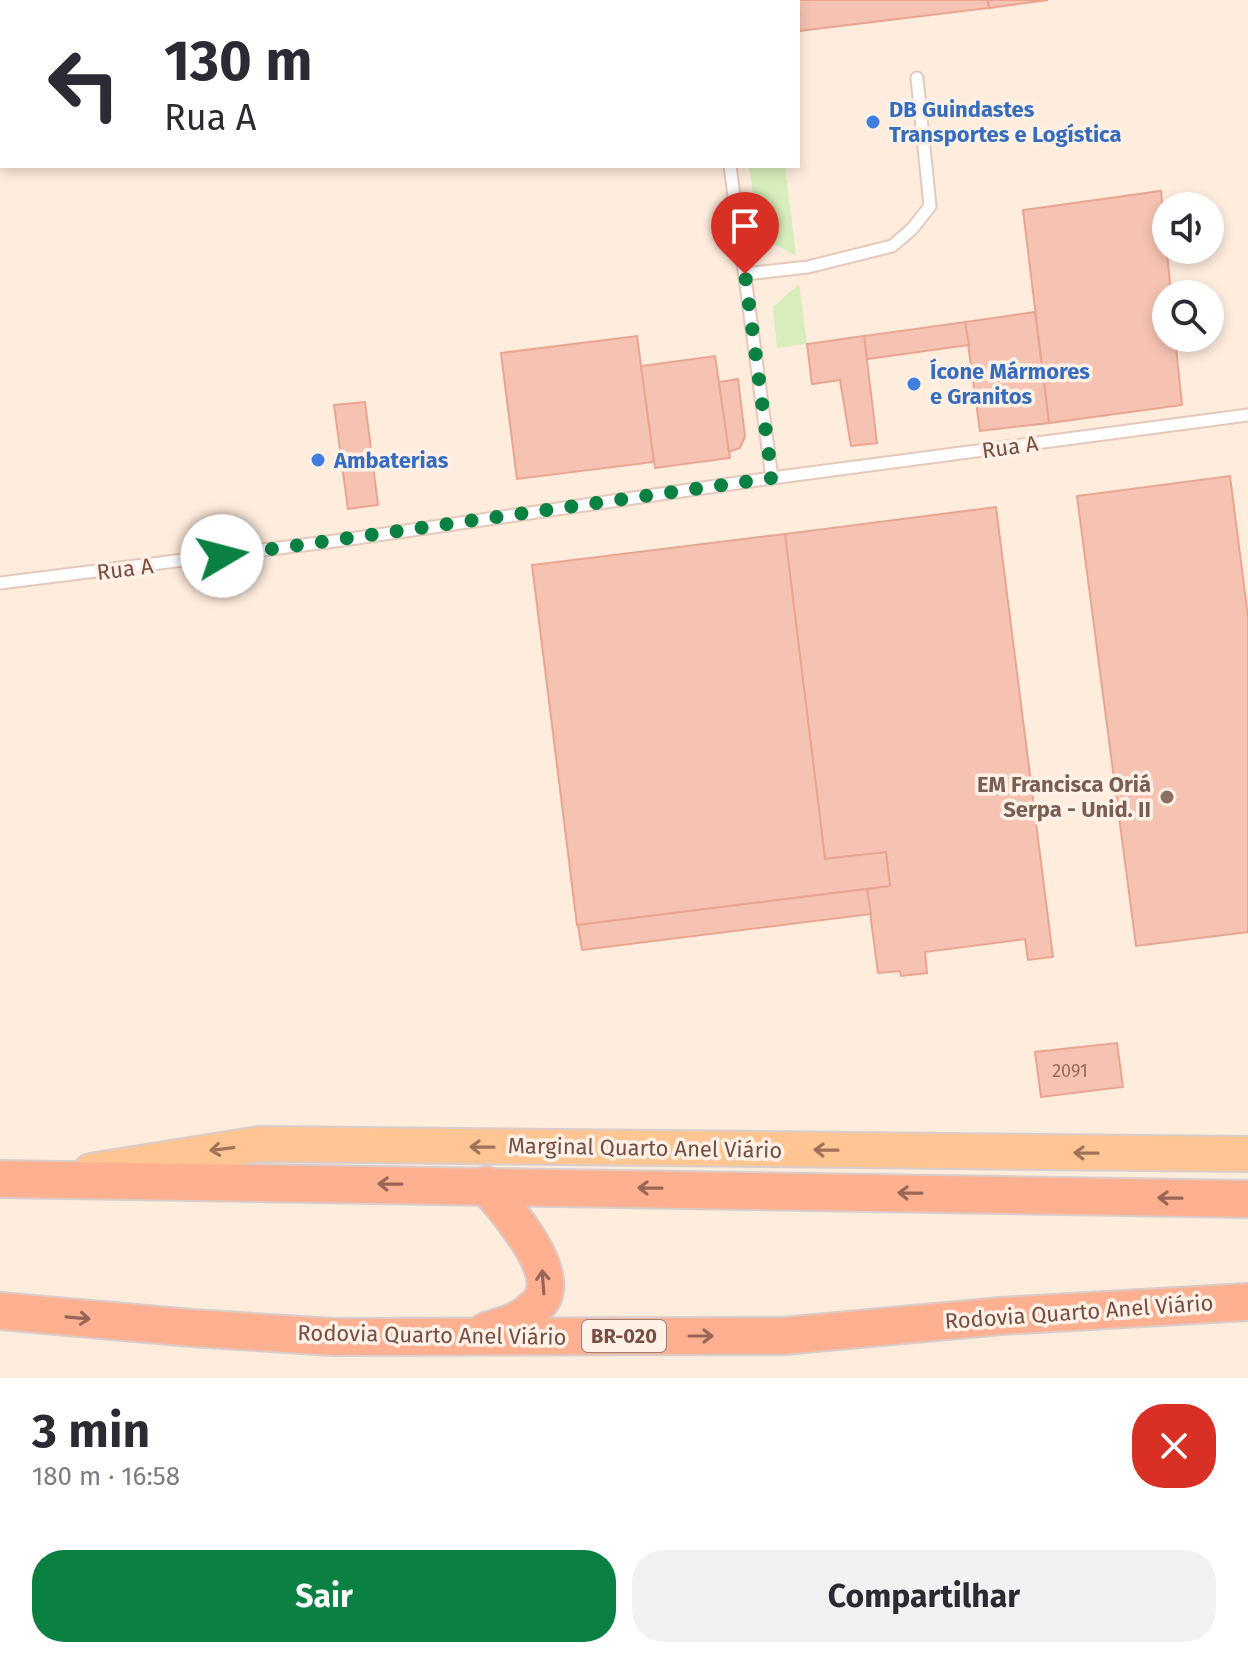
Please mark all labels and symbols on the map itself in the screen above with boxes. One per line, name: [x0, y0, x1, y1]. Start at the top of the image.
place label: DB Guindastes Transportes e Logística: [889, 96, 1122, 148]
marker: DB Guindastes Transportes e Logística: [864, 113, 882, 131]
pin: [711, 192, 779, 274]
place label: Ícone Mármores e Granitos: [930, 358, 1090, 410]
marker: Ícone Mármores e Granitos: [905, 375, 923, 393]
street label: Rua A: [980, 430, 1040, 464]
place label: Ambaterias: [333, 447, 449, 474]
marker: Ambaterias: [309, 451, 327, 469]
position arrow: [180, 514, 264, 598]
street label: Rua A: [95, 552, 155, 586]
place label: EM Francisca Oriá Serpa - Unid. II: [977, 771, 1151, 823]
marker: EM Francisca Oriá Serpa - Unid. II: [1158, 788, 1176, 806]
house number: 2091: [1052, 1060, 1088, 1082]
street label: Marginal Quarto Anel Viário: [508, 1132, 782, 1164]
one-way arrow: [469, 1139, 496, 1154]
one-way arrow: [210, 1142, 235, 1157]
one-way arrow: [813, 1142, 840, 1158]
one-way arrow: [1073, 1145, 1100, 1161]
one-way arrow: [377, 1176, 404, 1191]
one-way arrow: [637, 1180, 664, 1196]
one-way arrow: [897, 1185, 924, 1201]
one-way arrow: [1157, 1190, 1184, 1205]
one-way arrow: [535, 1269, 550, 1295]
street label: Rodovia Quarto Anel Viário: [944, 1289, 1214, 1335]
one-way arrow: [64, 1310, 91, 1325]
street label: Rodovia Quarto Anel Viário: [297, 1319, 567, 1351]
road number: BR-020: [582, 1320, 666, 1352]
one-way arrow: [687, 1328, 714, 1344]

